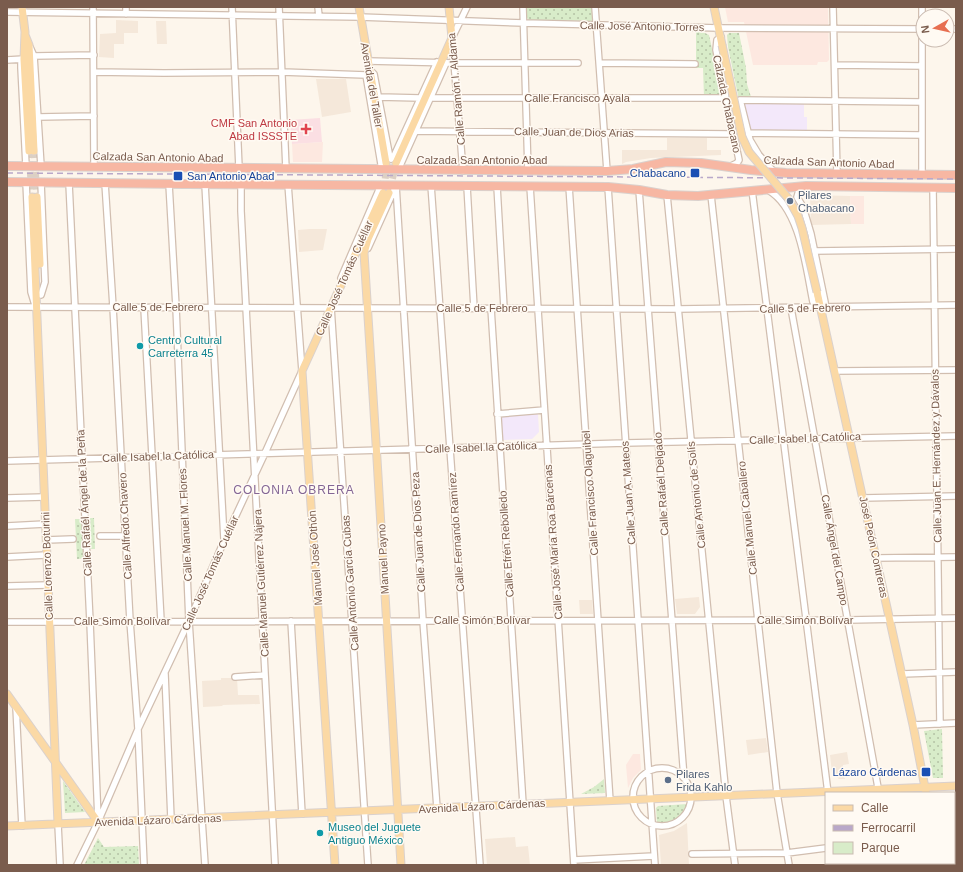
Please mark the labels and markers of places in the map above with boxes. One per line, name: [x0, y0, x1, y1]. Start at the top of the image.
place label: CMF San Antonio Abad ISSSTE: [211, 117, 297, 142]
marker: CMF San Antonio Abad ISSSTE: [300, 123, 312, 135]
place label: Chabacano: [630, 167, 686, 179]
marker: Chabacano: [689, 167, 701, 179]
marker: San Antonio Abad: [172, 170, 184, 182]
place label: San Antonio Abad: [187, 170, 274, 182]
place label: Pilares Chabacano: [798, 189, 854, 214]
marker: Pilares Chabacano: [785, 196, 795, 206]
place label: Centro Cultural Carreterra 45: [148, 334, 222, 359]
marker: Centro Cultural Carreterra 45: [135, 341, 145, 351]
place label: Lázaro Cárdenas: [833, 766, 917, 778]
marker: Lázaro Cárdenas: [920, 766, 932, 778]
place label: Pilares Frida Kahlo: [676, 768, 732, 793]
marker: Pilares Frida Kahlo: [663, 775, 673, 785]
place label: Museo del Juguete Antiguo México: [328, 821, 421, 846]
marker: Museo del Juguete Antiguo México: [315, 828, 325, 838]

